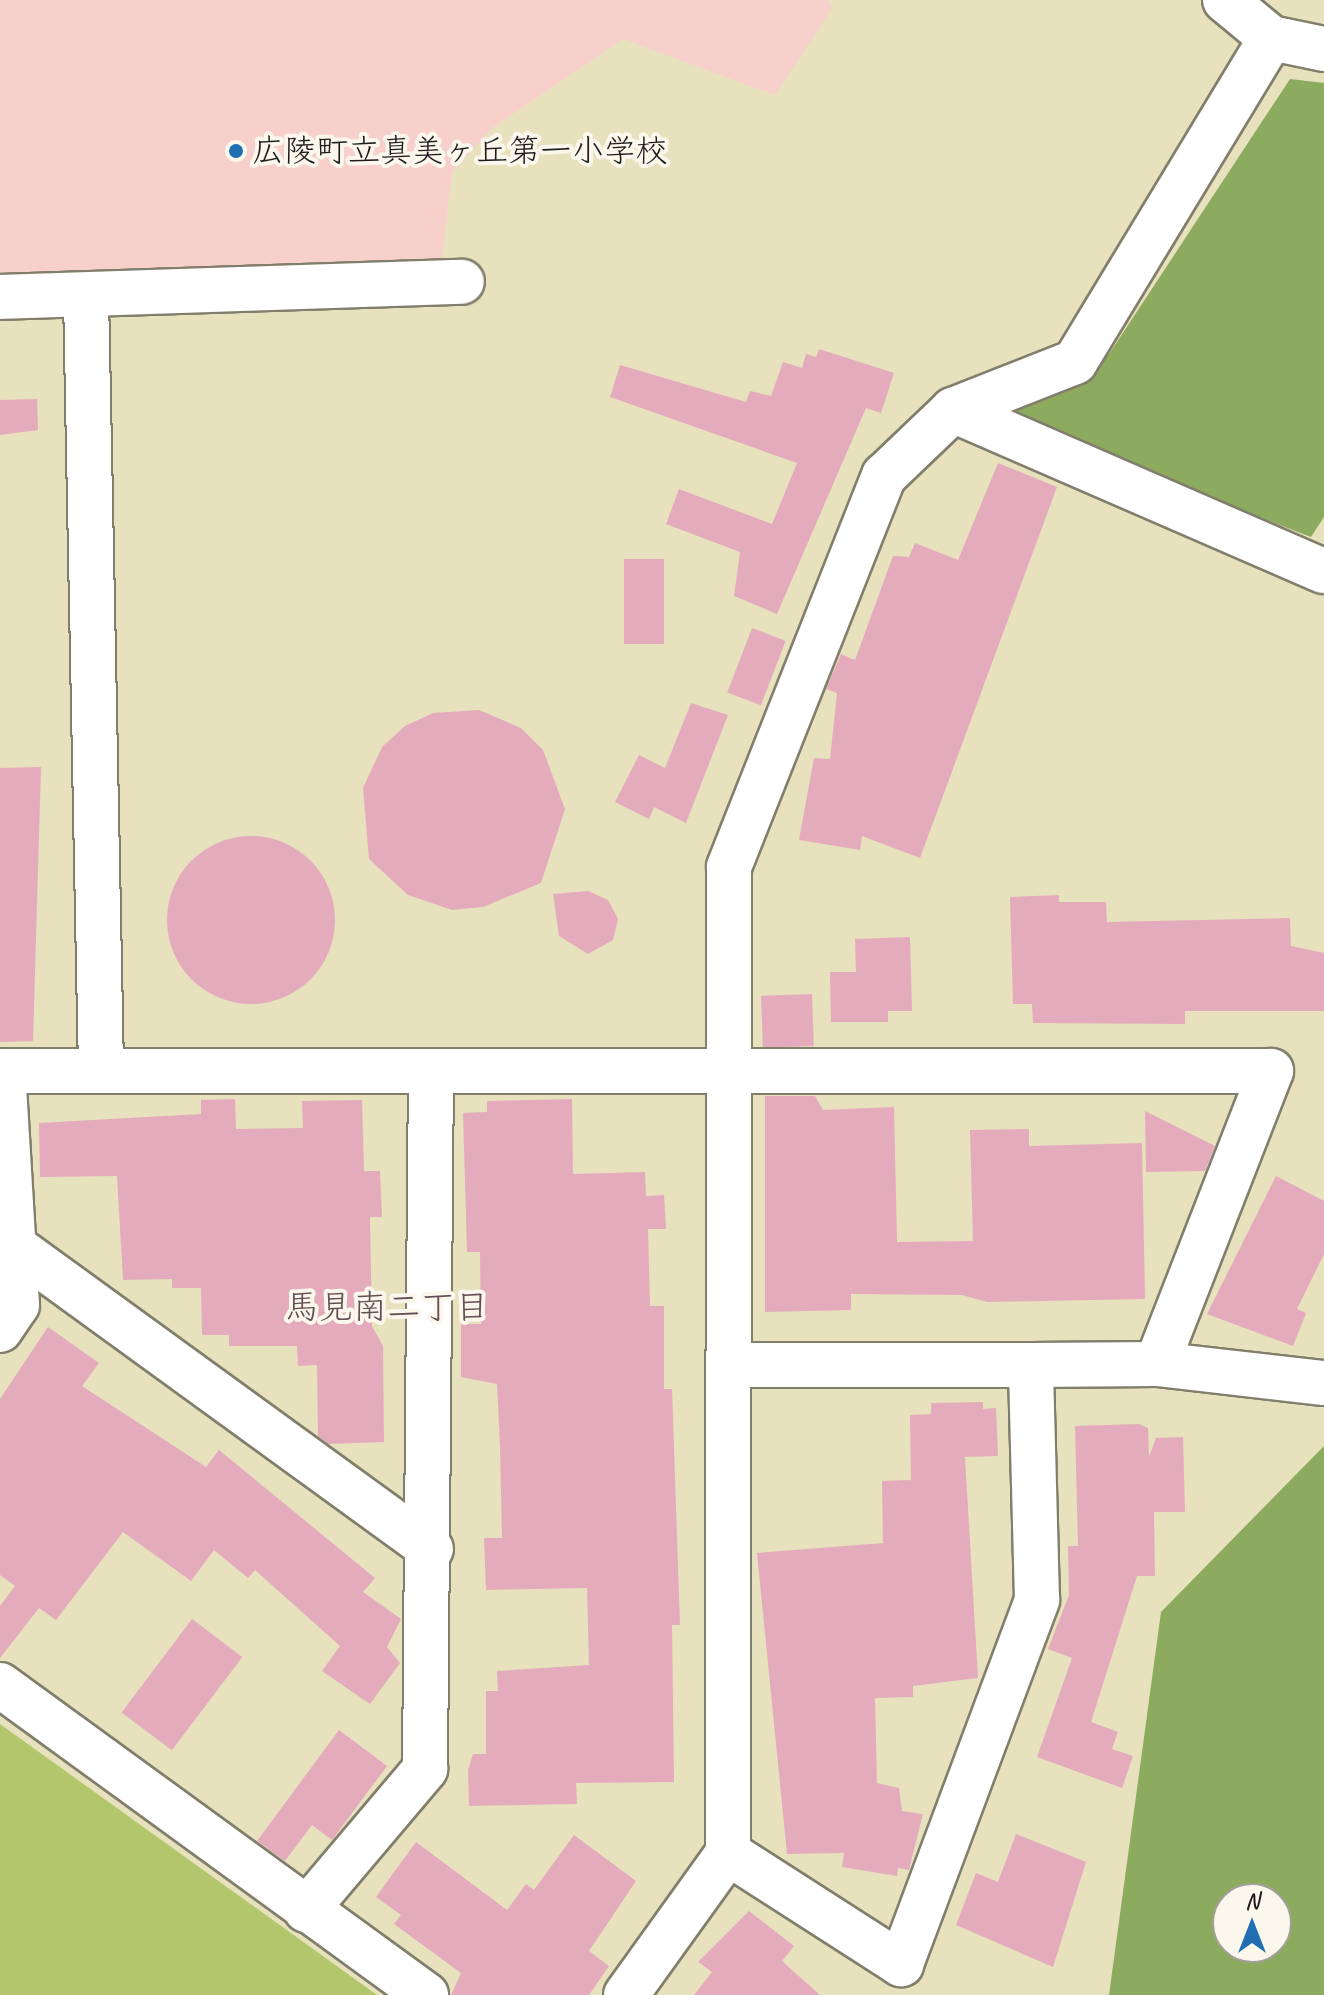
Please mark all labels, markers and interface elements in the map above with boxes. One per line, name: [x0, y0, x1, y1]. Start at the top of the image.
place label: 広陵町立真美ヶ丘第一小学校: [252, 132, 668, 170]
marker: 広陵町立真美ヶ丘第一小学校: [227, 142, 245, 160]
district label: 馬見南二丁目: [285, 1287, 489, 1327]
north arrow: [1212, 1883, 1292, 1963]
text: N: [1245, 1887, 1259, 1915]

